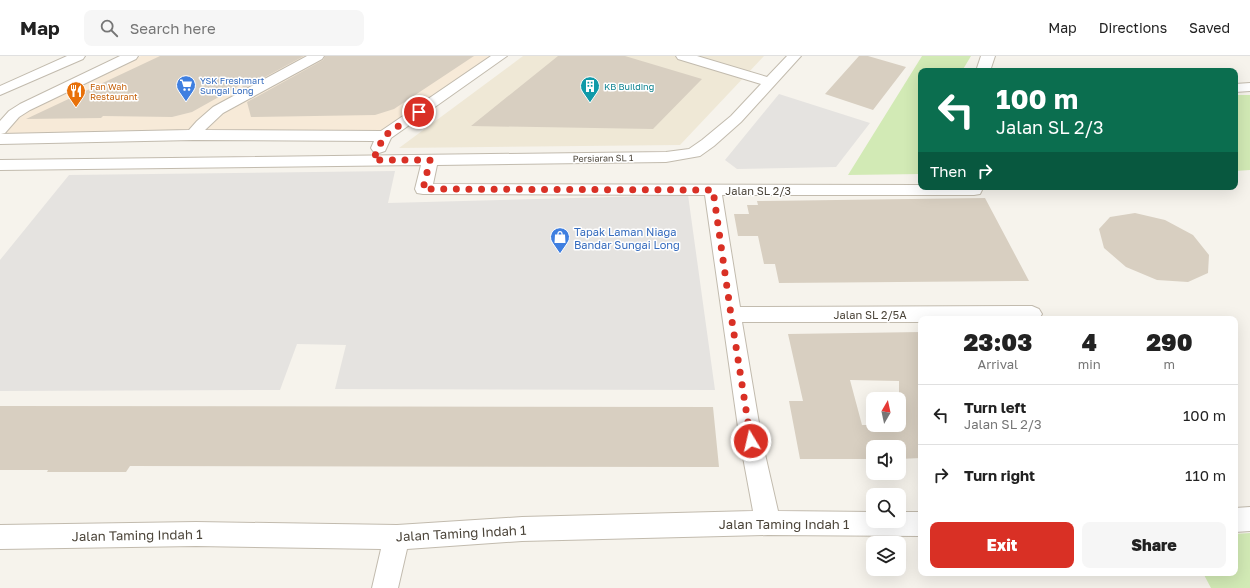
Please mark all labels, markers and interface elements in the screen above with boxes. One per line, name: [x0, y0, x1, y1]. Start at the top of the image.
search box: [84, 10, 364, 46]
text: Map: [20, 16, 60, 39]
icon: search: [98, 17, 120, 39]
text: Search here: [130, 19, 216, 37]
text: Map: [1048, 19, 1077, 36]
text: Directions: [1099, 19, 1167, 36]
text: Saved: [1189, 19, 1230, 36]
supermarket icon: YSK Freshmart Sungai Long: [175, 74, 197, 102]
place label: YSK Freshmart Sungai Long: [200, 75, 265, 96]
building icon: KB Building: [579, 75, 601, 103]
restaurant icon: Fan Wah Restaurant: [65, 80, 87, 108]
place label: Fan Wah Restaurant: [90, 81, 138, 102]
place label: KB Building: [604, 81, 654, 92]
text: 100 m: [996, 82, 1078, 115]
icon: left: [930, 84, 982, 136]
pin: [402, 95, 436, 129]
icon: arrive: [408, 101, 430, 123]
text: Jalan SL 2/3: [996, 116, 1104, 138]
street label: Persiaran SL 1: [573, 152, 634, 164]
icon: right: [974, 160, 996, 182]
text: Then: [930, 162, 966, 180]
street label: Jalan SL 2/3: [725, 184, 791, 197]
place label: Tapak Laman Niaga Bandar Sungai Long: [574, 225, 680, 251]
shop icon: Tapak Laman Niaga Bandar Sungai Long: [549, 226, 571, 254]
street label: Jalan SL 2/5A: [833, 308, 907, 321]
text: 23:03: [963, 327, 1032, 356]
text: 4: [1082, 327, 1097, 356]
text: 290: [1146, 327, 1193, 356]
text: Arrival: [978, 356, 1018, 372]
text: min: [1078, 356, 1101, 372]
text: m: [1164, 356, 1175, 372]
north arrow: [866, 392, 906, 432]
map controls: [866, 392, 906, 576]
text: Turn left: [964, 398, 1026, 416]
icon: left: [930, 404, 952, 426]
text: 100 m: [1183, 406, 1226, 424]
text: Jalan SL 2/3: [964, 416, 1042, 432]
position arrow: [730, 420, 772, 462]
button: sound: [866, 440, 906, 480]
icon: right: [930, 464, 952, 486]
text: Turn right: [964, 466, 1035, 484]
text: 110 m: [1185, 466, 1226, 484]
button: search: [866, 488, 906, 528]
street label: Jalan Taming Indah 1: [719, 516, 849, 532]
street label: Jalan Taming Indah 1: [395, 522, 527, 544]
button: Exit: [930, 522, 1074, 568]
button: Share: [1082, 522, 1226, 568]
street label: Jalan Taming Indah 1: [71, 526, 203, 544]
button: layers: [866, 536, 906, 576]

